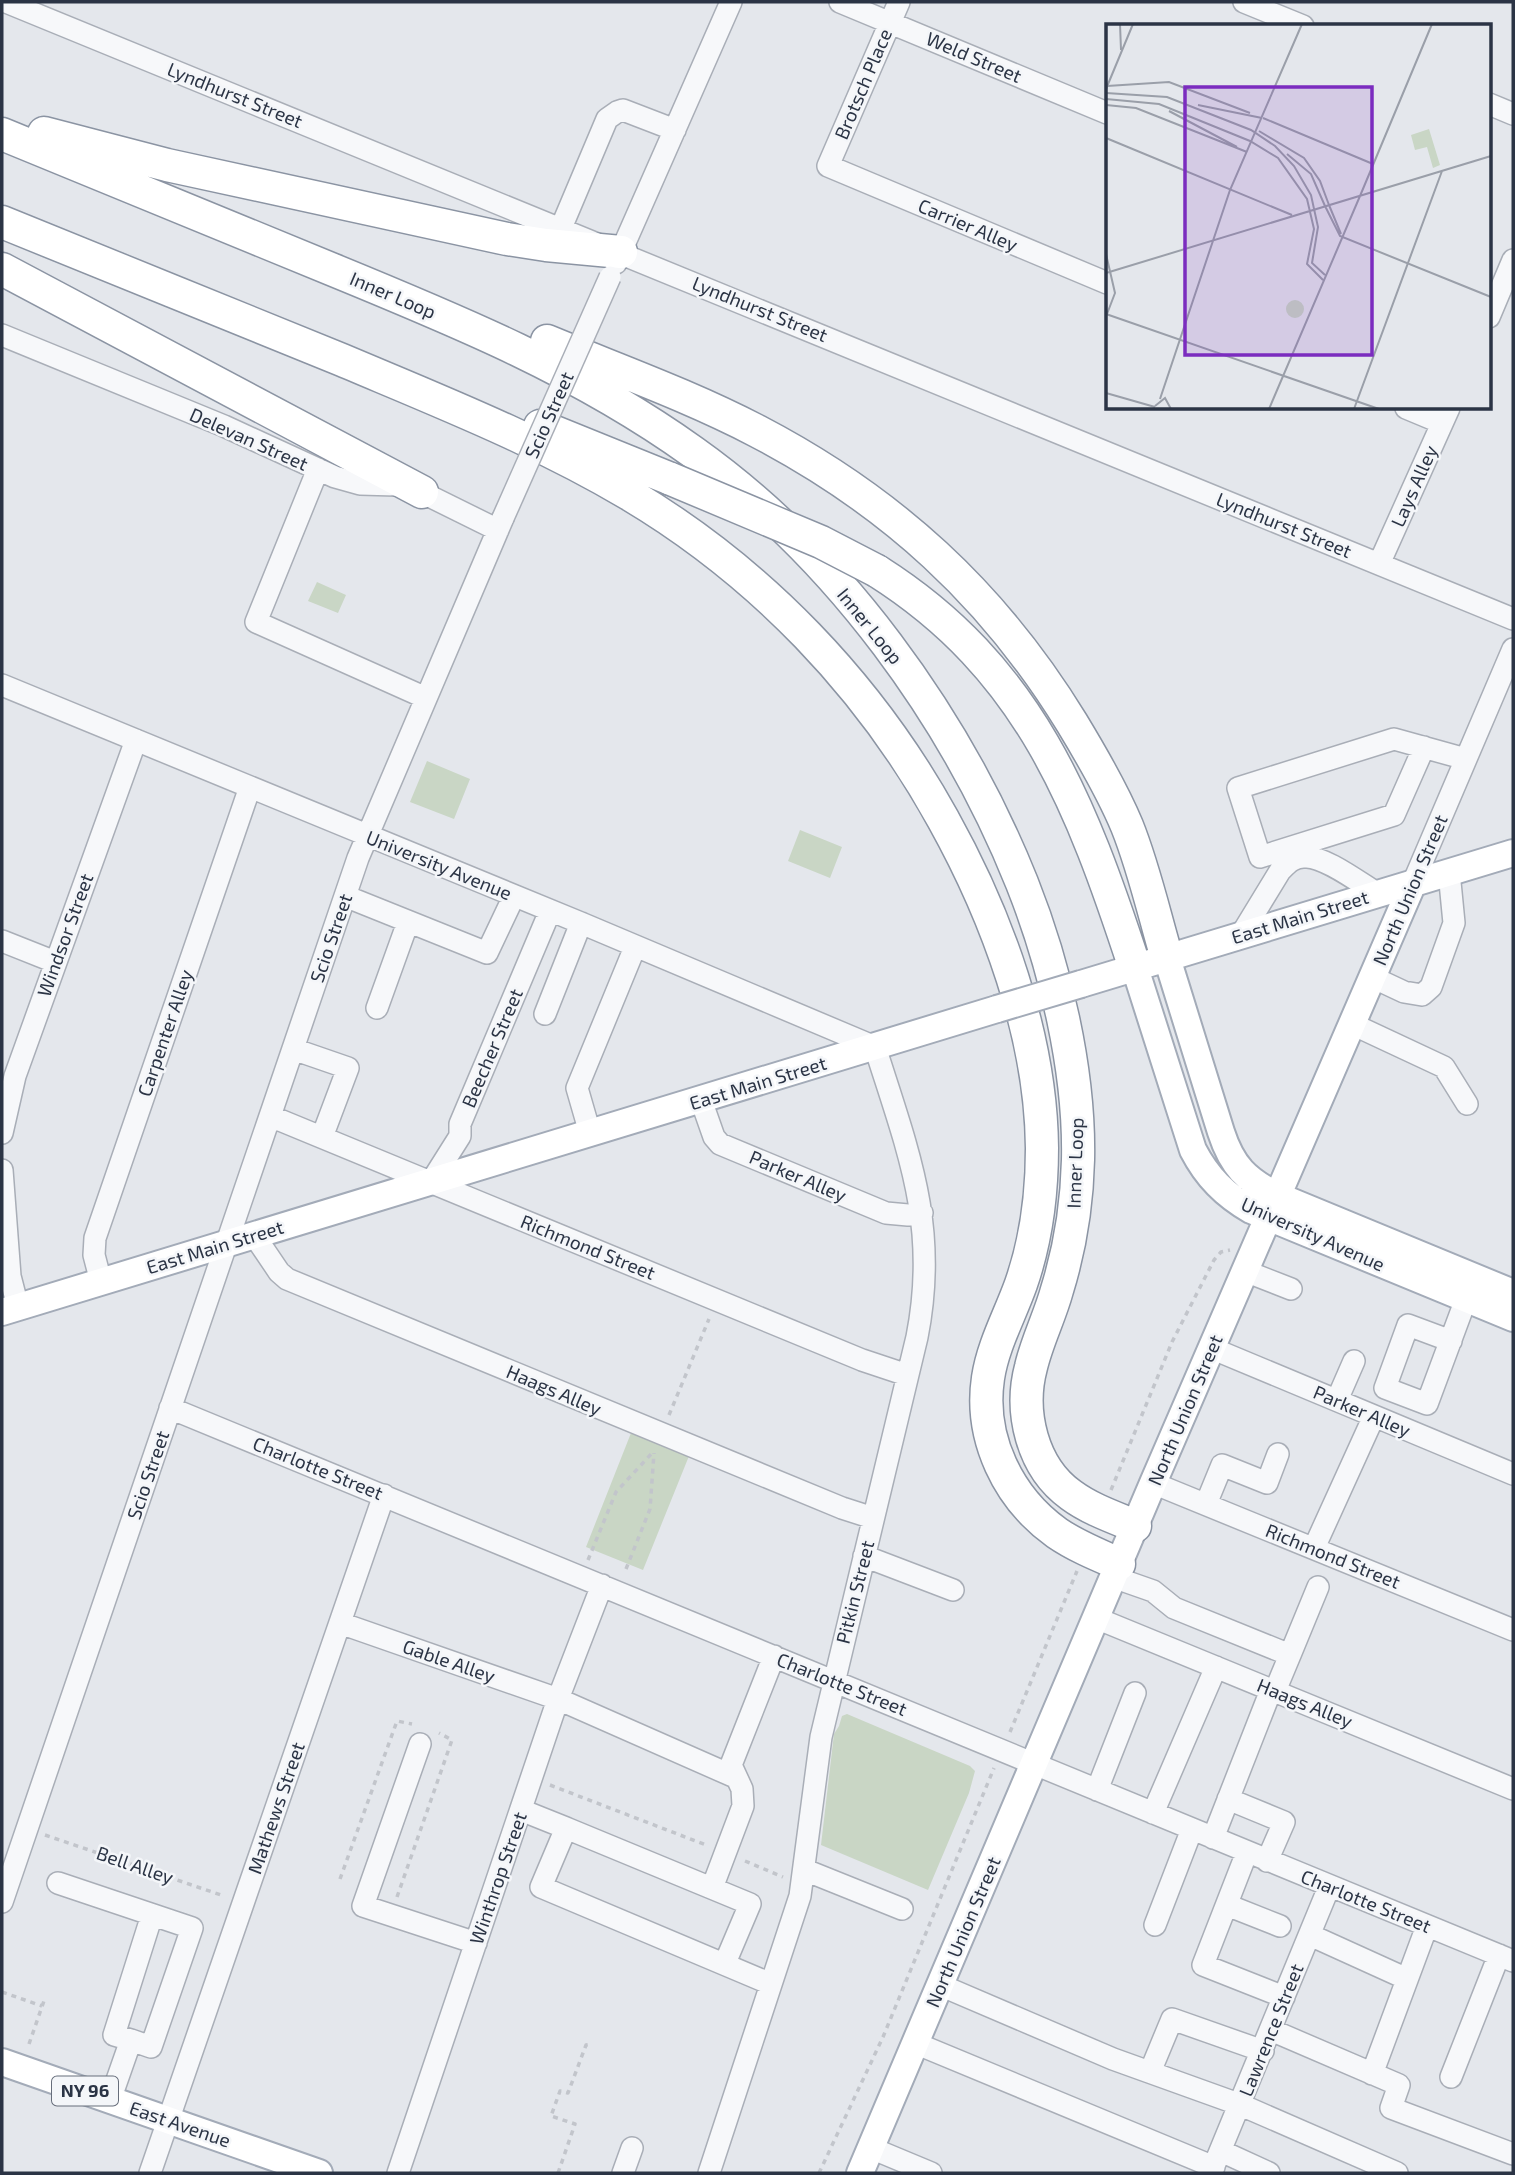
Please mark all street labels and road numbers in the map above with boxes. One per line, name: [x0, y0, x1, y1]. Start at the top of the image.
street label: Brotsch Place: [829, 25, 896, 143]
street label: Weld Street: [923, 26, 1025, 87]
street label: Lyndhurst Street: [164, 57, 306, 132]
street label: Carrier Alley: [915, 193, 1021, 256]
street label: Inner Loop: [347, 266, 440, 323]
street label: Lyndhurst Street: [689, 271, 831, 346]
street label: Scio Street: [519, 368, 578, 462]
street label: Delevan Street: [186, 402, 312, 475]
street label: Lays Alley: [1385, 441, 1442, 530]
street label: Lyndhurst Street: [1213, 487, 1355, 562]
street label: Inner Loop: [833, 583, 908, 668]
street label: North Union Street: [1367, 811, 1452, 969]
street label: University Avenue: [363, 825, 515, 904]
street label: Windsor Street: [32, 870, 97, 1000]
street label: East Main Street: [1229, 885, 1371, 948]
street label: Scio Street: [305, 890, 356, 985]
street label: Carpenter Alley: [132, 966, 197, 1099]
street label: Beecher Street: [456, 985, 527, 1111]
street label: East Main Street: [687, 1051, 829, 1114]
street label: Inner Loop: [1061, 1117, 1088, 1209]
street label: Parker Alley: [746, 1145, 850, 1206]
street label: University Avenue: [1238, 1192, 1389, 1276]
street label: Richmond Street: [517, 1209, 659, 1284]
street label: East Main Street: [144, 1215, 286, 1278]
street label: North Union Street: [1142, 1331, 1227, 1489]
street label: Haags Alley: [503, 1359, 605, 1420]
street label: Parker Alley: [1310, 1380, 1414, 1441]
street label: Scio Street: [122, 1427, 173, 1522]
street label: Charlotte Street: [250, 1431, 386, 1504]
street label: Richmond Street: [1262, 1518, 1404, 1593]
street label: Pitkin Street: [831, 1538, 878, 1646]
street label: Gable Alley: [400, 1634, 498, 1687]
street label: Charlotte Street: [774, 1647, 910, 1720]
street label: Haags Alley: [1254, 1673, 1356, 1732]
street label: Mathews Street: [242, 1739, 309, 1877]
street label: Winthrop Street: [464, 1809, 531, 1947]
street label: Bell Alley: [94, 1841, 177, 1888]
street label: North Union Street: [920, 1853, 1005, 2011]
street label: Charlotte Street: [1298, 1864, 1434, 1937]
street label: Lawrence Street: [1233, 1960, 1308, 2099]
road number: NY 96: [52, 2076, 118, 2106]
street label: East Avenue: [127, 2095, 234, 2152]

